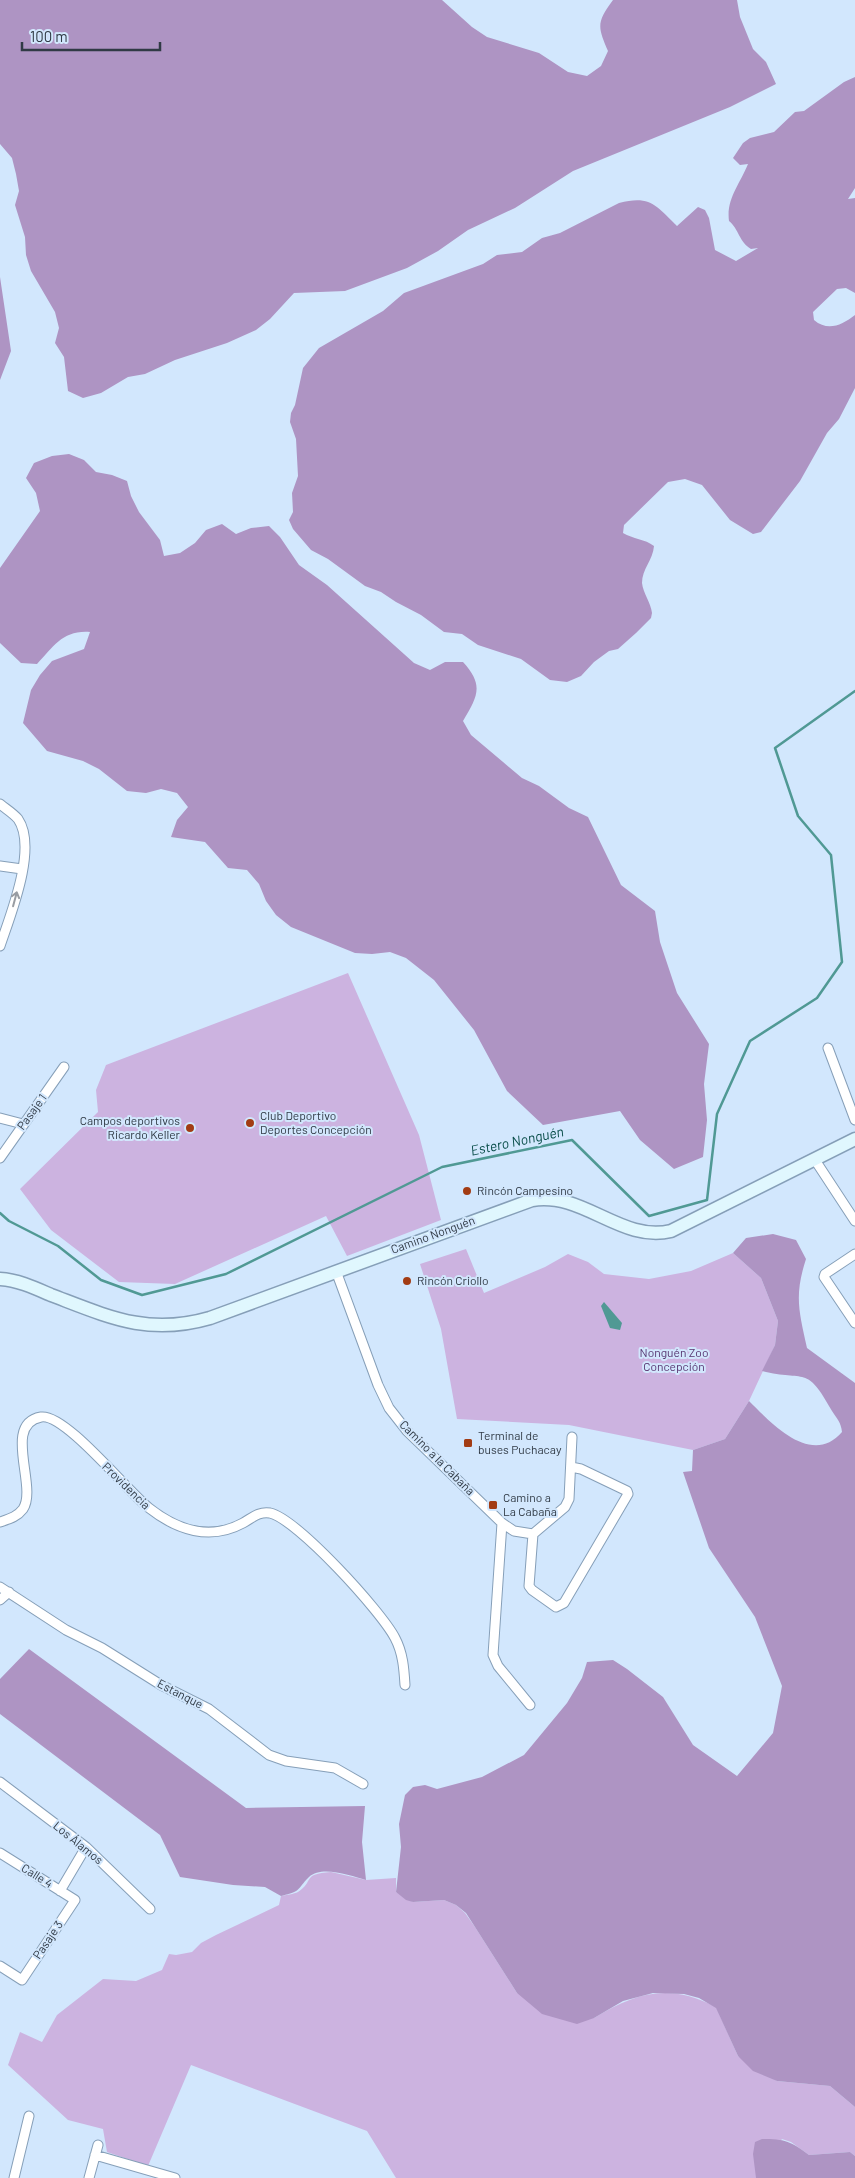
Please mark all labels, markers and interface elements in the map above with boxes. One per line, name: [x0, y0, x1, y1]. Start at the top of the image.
scale bar: [22, 20, 160, 52]
text: 100 m: [30, 27, 68, 45]
one-way arrow: [11, 892, 21, 908]
street label: Pasaje 1: [13, 1091, 49, 1132]
place label: Club Deportivo Deportes Concepción: [260, 1108, 372, 1136]
place label: Campos deportivos Ricardo Keller: [80, 1113, 181, 1141]
marker: Club Deportivo Deportes Concepción: [244, 1117, 256, 1129]
marker: Campos deportivos Ricardo Keller: [184, 1122, 196, 1134]
water label: Estero Nonguén: [469, 1122, 565, 1159]
place label: Rincón Campesino: [477, 1183, 573, 1197]
marker: Rincón Campesino: [461, 1185, 473, 1197]
street label: Camino Nonguén: [389, 1212, 477, 1256]
place label: Rincón Criollo: [417, 1273, 489, 1287]
marker: Rincón Criollo: [401, 1275, 413, 1287]
park label: Nonguén Zoo Concepción: [640, 1345, 708, 1373]
street label: Camino a la Cabaña: [397, 1417, 478, 1498]
place label: Terminal de buses Puchacay: [478, 1428, 562, 1456]
marker: Terminal de buses Puchacay: [462, 1437, 474, 1449]
street label: Providencia: [100, 1459, 154, 1512]
place label: Camino a La Cabaña: [503, 1490, 557, 1518]
marker: Camino a La Cabaña: [487, 1499, 499, 1511]
street label: Estanque: [155, 1676, 206, 1711]
street label: Los Álamos: [51, 1818, 106, 1867]
street label: Calle 4: [19, 1860, 56, 1890]
street label: Pasaje 3: [29, 1918, 65, 1961]

